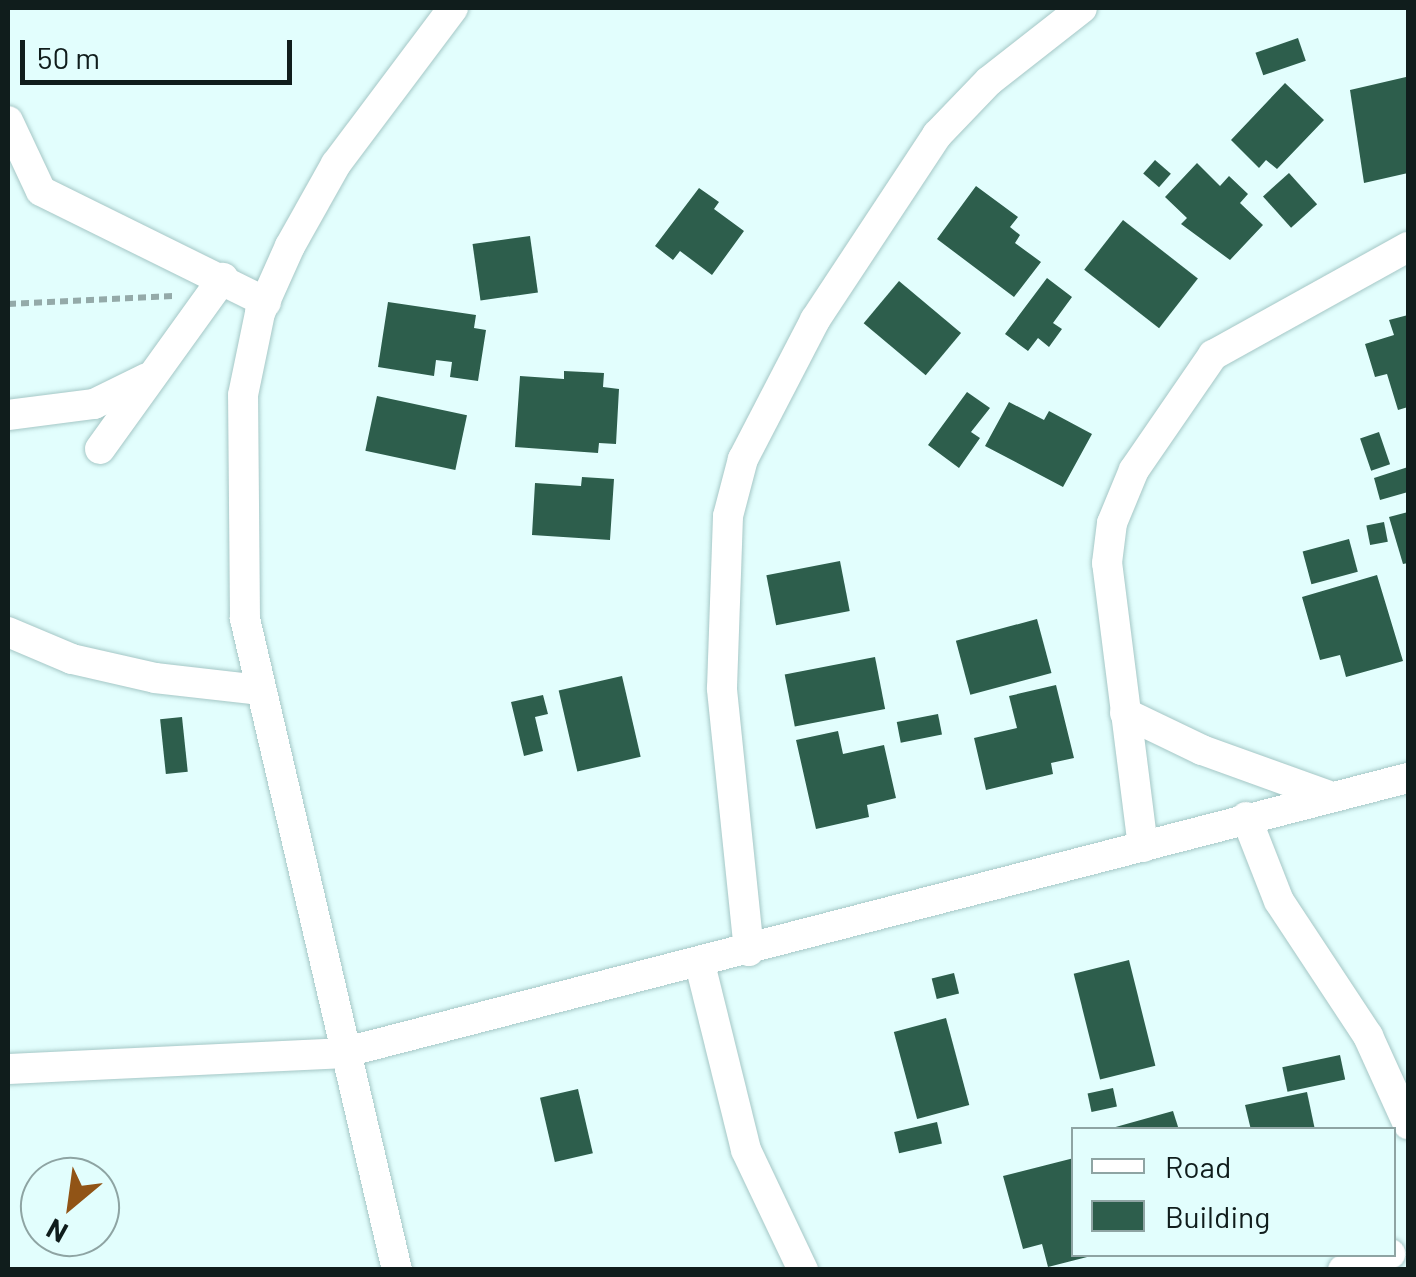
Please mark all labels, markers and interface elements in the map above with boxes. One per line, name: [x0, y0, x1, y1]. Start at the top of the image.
scale bar: [25, 20, 298, 82]
text: 50 m: [37, 39, 100, 75]
legend: [1071, 1127, 1396, 1257]
text: Road: [1165, 1148, 1231, 1184]
north arrow: [20, 1157, 120, 1257]
text: Building: [1165, 1198, 1270, 1234]
text: N: [40, 1212, 73, 1251]

